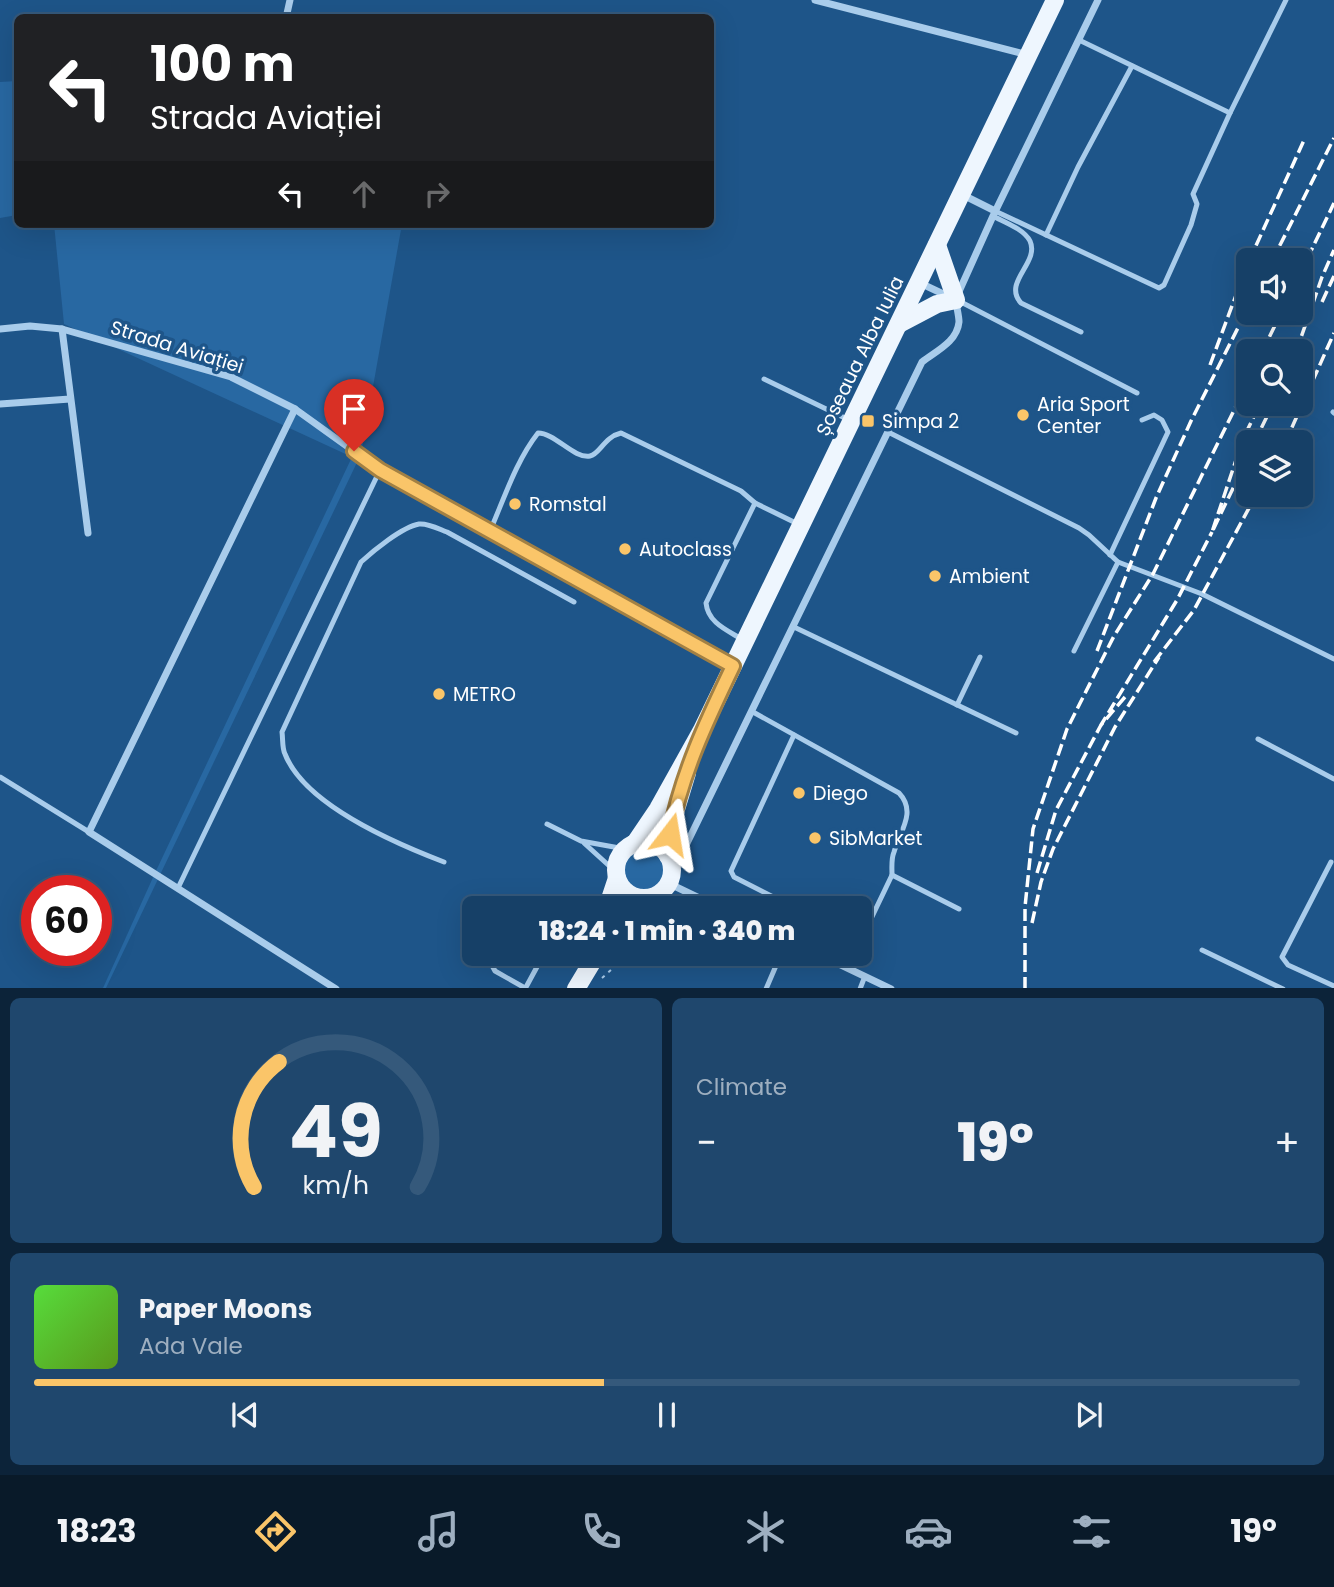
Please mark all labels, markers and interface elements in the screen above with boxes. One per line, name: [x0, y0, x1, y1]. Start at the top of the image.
text: 100 m: [150, 30, 295, 98]
icon: left: [35, 42, 126, 133]
text: Strada Aviației: [150, 95, 382, 140]
icon: left: [272, 175, 310, 213]
icon: ahead: [345, 175, 383, 213]
icon: right: [418, 175, 456, 213]
map controls: [1236, 248, 1313, 507]
button: sound: [1236, 248, 1313, 325]
street label: Șoseaua Alba Iulia: [809, 271, 911, 441]
street label: Strada Aviației: [107, 314, 247, 380]
button: search: [1236, 339, 1313, 416]
pin: [324, 379, 384, 451]
icon: arrive: [335, 390, 373, 428]
place label: Aria Sport Center: [1037, 391, 1130, 440]
marker: Aria Sport Center: [1015, 407, 1031, 423]
place label: Simpa 2: [882, 408, 959, 435]
marker: Simpa 2: [860, 413, 876, 429]
button: layers: [1236, 430, 1313, 507]
place label: Romstal: [529, 491, 607, 518]
marker: Romstal: [507, 496, 523, 512]
place label: Autoclass: [639, 536, 732, 563]
marker: Autoclass: [617, 541, 633, 557]
place label: Ambient: [949, 563, 1030, 590]
marker: Ambient: [927, 568, 943, 584]
place label: METRO: [453, 681, 516, 708]
marker: METRO: [431, 686, 447, 702]
place label: Diego: [813, 780, 868, 807]
marker: Diego: [791, 785, 807, 801]
position arrow: [633, 797, 707, 871]
place label: SibMarket: [829, 825, 923, 852]
marker: SibMarket: [807, 830, 823, 846]
speed limit sign: 60: [21, 875, 112, 966]
text: 18:24 · 1 min · 340 m: [539, 913, 795, 949]
text: Climate: [696, 1071, 787, 1103]
text: 49: [289, 1081, 383, 1182]
text: 19°: [957, 1106, 1034, 1179]
text: −: [696, 1116, 717, 1169]
text: +: [1274, 1116, 1300, 1169]
text: km/h: [303, 1167, 369, 1202]
text: Paper Moons: [139, 1291, 312, 1327]
text: Ada Vale: [139, 1330, 243, 1362]
icon: previous: [226, 1396, 264, 1434]
icon: pause: [648, 1396, 686, 1434]
icon: next: [1070, 1396, 1108, 1434]
icon: directions: [251, 1507, 300, 1556]
icon: music: [414, 1507, 463, 1556]
icon: phone: [577, 1507, 626, 1556]
icon: climate: [741, 1507, 790, 1556]
icon: car: [904, 1507, 953, 1556]
icon: filters: [1067, 1507, 1116, 1556]
text: 18:23: [57, 1508, 137, 1553]
text: 19°: [1230, 1508, 1277, 1553]

